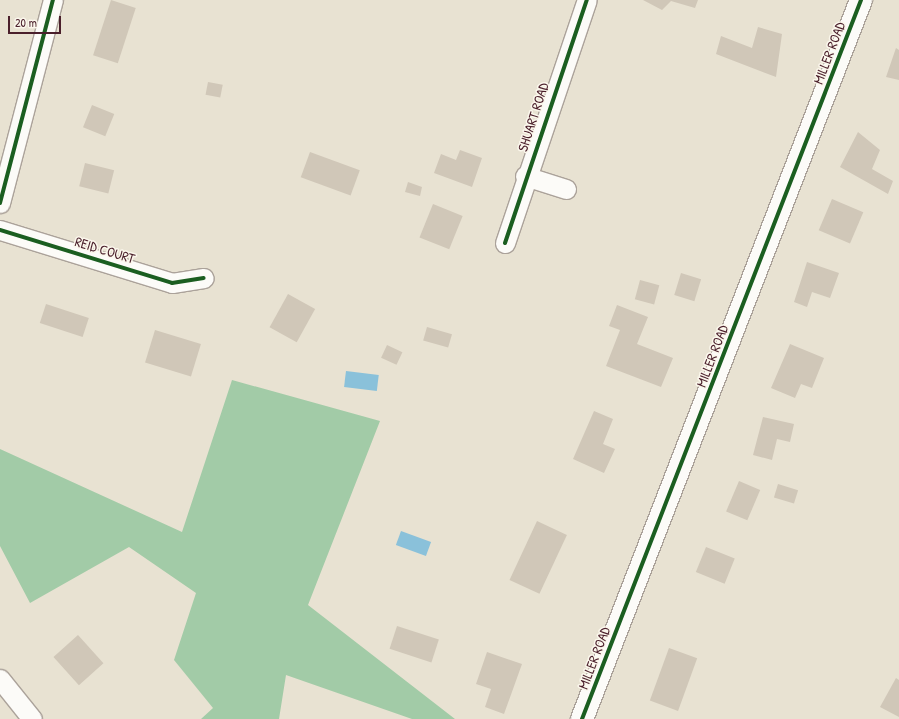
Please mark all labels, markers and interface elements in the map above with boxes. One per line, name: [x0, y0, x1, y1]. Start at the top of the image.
scale bar: [10, 8, 63, 34]
text: 20 m: [15, 14, 37, 31]
street label: MILLER ROAD: [809, 19, 849, 87]
street label: SHUART ROAD: [514, 81, 552, 153]
street label: REID COURT: [73, 233, 137, 267]
street label: MILLER ROAD: [692, 322, 732, 390]
street label: MILLER ROAD: [574, 624, 614, 692]

